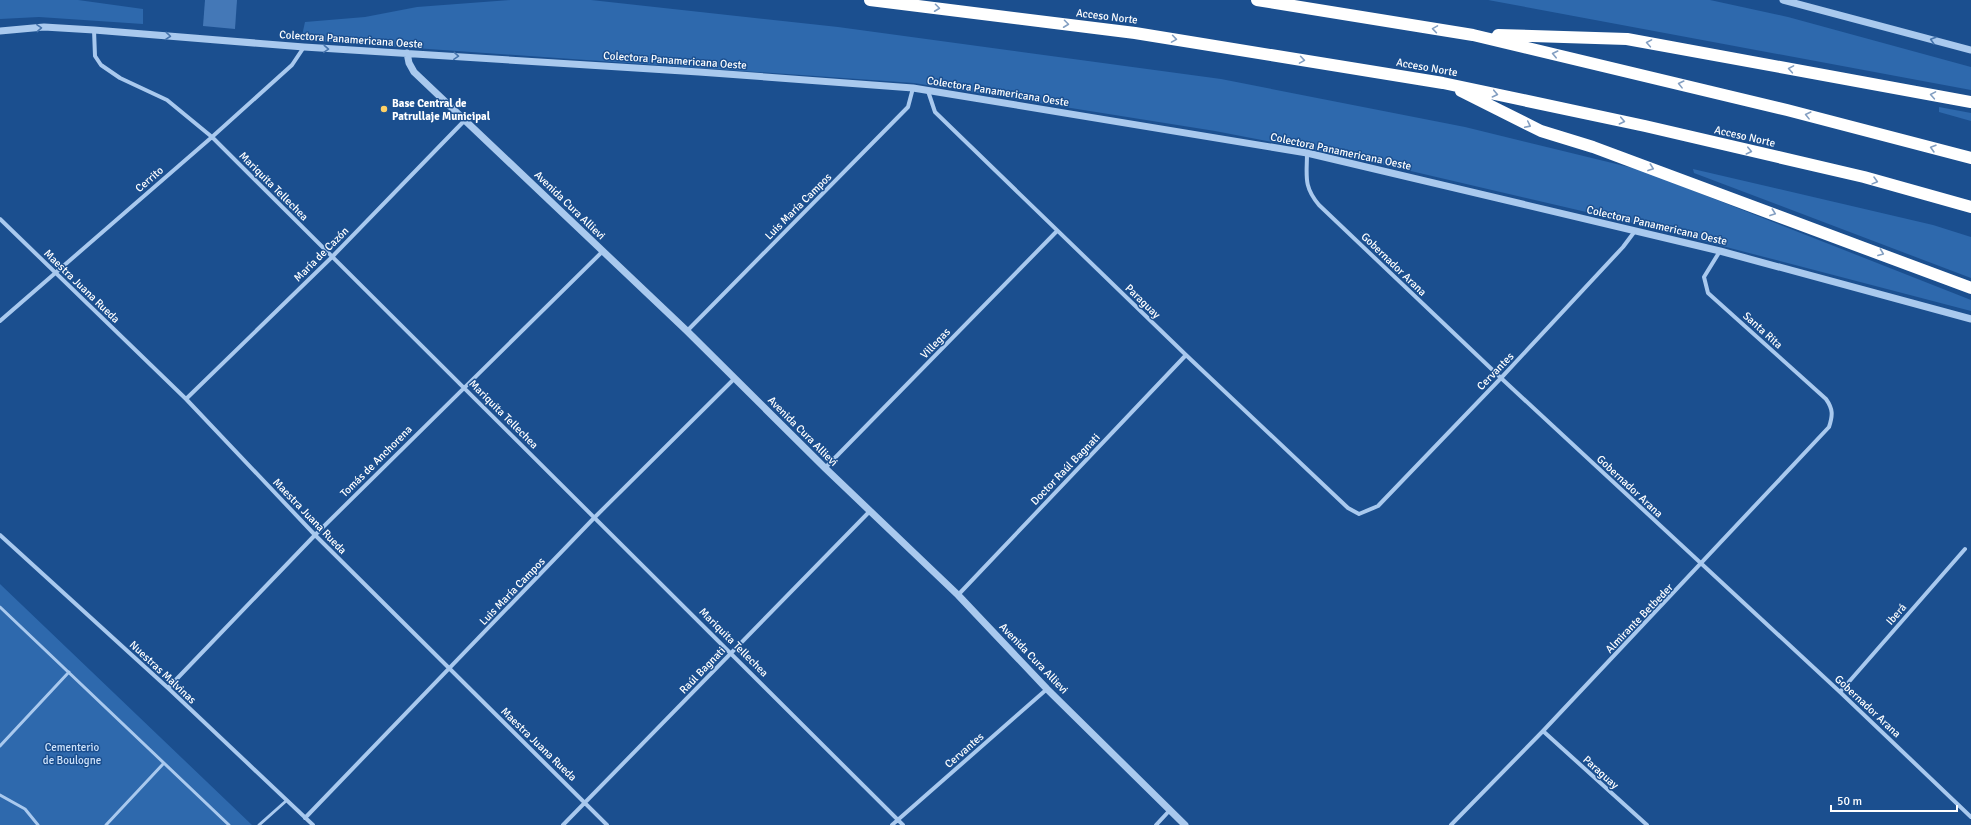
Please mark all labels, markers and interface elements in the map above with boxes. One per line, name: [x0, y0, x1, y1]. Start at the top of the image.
one-way arrow: [934, 3, 940, 12]
street label: Acceso Norte: [1075, 6, 1139, 27]
one-way arrow: [1063, 19, 1069, 28]
one-way arrow: [36, 23, 42, 32]
one-way arrow: [1432, 25, 1438, 33]
street label: Colectora Panamericana Oeste: [279, 28, 423, 51]
one-way arrow: [165, 31, 172, 40]
one-way arrow: [1171, 34, 1177, 43]
one-way arrow: [1930, 36, 1937, 45]
one-way arrow: [1646, 39, 1652, 48]
one-way arrow: [323, 44, 329, 53]
street label: Colectora Panamericana Oeste: [603, 49, 747, 72]
one-way arrow: [1552, 50, 1559, 59]
one-way arrow: [453, 52, 459, 61]
one-way arrow: [1299, 55, 1305, 64]
street label: Acceso Norte: [1395, 56, 1459, 79]
one-way arrow: [1788, 65, 1794, 73]
street label: Colectora Panamericana Oeste: [926, 74, 1070, 109]
one-way arrow: [1678, 80, 1685, 89]
one-way arrow: [1492, 89, 1498, 97]
one-way arrow: [1930, 91, 1936, 99]
place label: Base Central de Patrullaje Municipal: [392, 97, 491, 123]
marker: Base Central de Patrullaje Municipal: [379, 104, 389, 114]
one-way arrow: [1804, 111, 1811, 120]
one-way arrow: [1619, 117, 1625, 125]
one-way arrow: [1524, 120, 1532, 128]
street label: Acceso Norte: [1713, 123, 1777, 150]
street label: Colectora Panamericana Oeste: [1269, 130, 1413, 173]
one-way arrow: [1930, 144, 1937, 153]
one-way arrow: [1746, 146, 1752, 154]
street label: Mariquita Tellechea: [236, 149, 311, 224]
one-way arrow: [1647, 163, 1654, 171]
street label: Cerrito: [133, 164, 166, 195]
street label: Avenida Cura Allievi: [532, 168, 608, 242]
street label: Luis María Campos: [762, 170, 834, 242]
one-way arrow: [1872, 176, 1879, 185]
street label: Colectora Panamericana Oeste: [1585, 203, 1728, 248]
one-way arrow: [1769, 208, 1776, 216]
street label: María de Cazón: [291, 224, 351, 284]
street label: Gobernador Arana: [1358, 230, 1429, 299]
street label: Maestra Juana Rueda: [41, 247, 123, 326]
one-way arrow: [1878, 249, 1885, 257]
street label: Paraguay: [1122, 282, 1163, 322]
street label: Santa Rita: [1740, 309, 1785, 352]
street label: Villegas: [918, 325, 953, 361]
street label: Cervantes: [1474, 350, 1517, 393]
street label: Mariquita Tellechea: [466, 377, 541, 452]
street label: Avenida Cura Allievi: [765, 394, 840, 469]
street label: Tomás de Anchorena: [338, 422, 415, 500]
street label: Doctor Raúl Bagnati: [1028, 431, 1103, 508]
street label: Gobernador Arana: [1594, 452, 1666, 521]
street label: Maestra Juana Rueda: [270, 476, 349, 557]
street label: Luis María Campos: [477, 555, 548, 628]
street label: Almirante Betbeder: [1603, 581, 1676, 656]
street label: Iberá: [1884, 601, 1909, 628]
street label: Mariquita Tellechea: [696, 605, 771, 680]
street label: Avenida Cura Allievi: [997, 620, 1071, 696]
street label: Nuestras Malvinas: [127, 638, 199, 707]
street label: Raúl Bagnati: [677, 644, 728, 696]
street label: Gobernador Arana: [1832, 672, 1904, 741]
street label: Maestra Juana Rueda: [498, 705, 580, 784]
street label: Cervantes: [942, 730, 986, 771]
park label: Cementerio de Boulogne: [43, 741, 101, 767]
street label: Paraguay: [1580, 753, 1622, 792]
scale bar: [1831, 787, 1957, 813]
text: 50 m: [1837, 794, 1862, 809]

